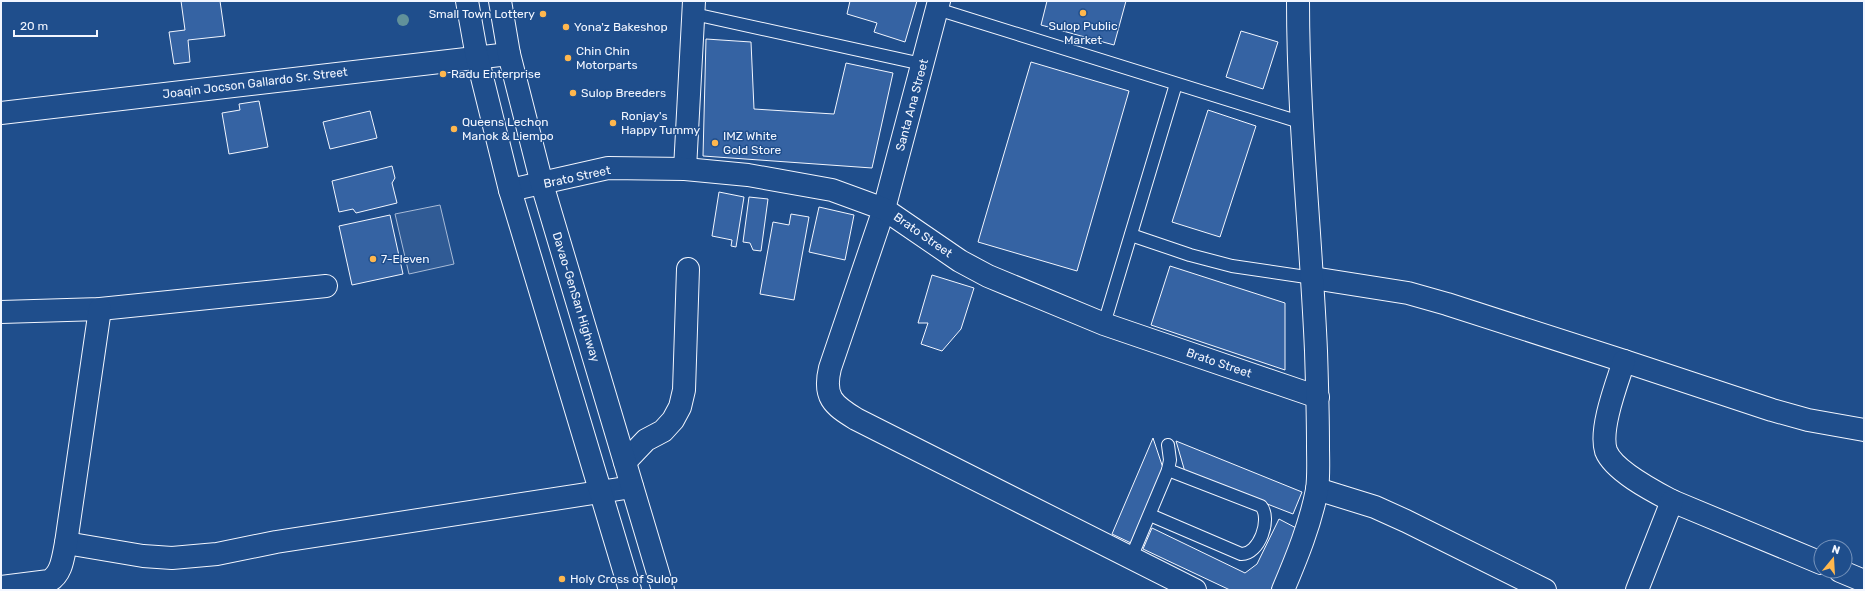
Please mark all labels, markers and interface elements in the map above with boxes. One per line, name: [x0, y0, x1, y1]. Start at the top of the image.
place label: Small Town Lottery: [429, 7, 535, 21]
marker: Sulop Public Market: [1078, 8, 1088, 18]
marker: Small Town Lottery: [538, 9, 548, 19]
scale bar: [14, 12, 97, 38]
text: 20 m: [20, 19, 48, 33]
place label: Sulop Public Market: [1048, 19, 1118, 47]
place label: Yona'z Bakeshop: [574, 20, 668, 34]
marker: Yona'z Bakeshop: [561, 22, 571, 32]
place label: Chin Chin Motorparts: [576, 44, 638, 72]
marker: Chin Chin Motorparts: [563, 53, 573, 63]
street label: Santa Ana Street: [893, 57, 931, 153]
street label: Joaqin Jocson Gallardo Sr. Street: [162, 65, 349, 101]
place label: Radu Enterprise: [451, 67, 541, 81]
marker: Radu Enterprise: [438, 69, 448, 79]
place label: Sulop Breeders: [581, 86, 666, 100]
marker: Sulop Breeders: [568, 88, 578, 98]
place label: Ronjay's Happy Tummy: [621, 109, 701, 137]
place label: Queens Lechon Manok & Liempo: [462, 115, 554, 143]
marker: Ronjay's Happy Tummy: [608, 118, 618, 128]
marker: Queens Lechon Manok & Liempo: [449, 124, 459, 134]
place label: IMZ White Gold Store: [723, 129, 782, 157]
marker: IMZ White Gold Store: [710, 138, 720, 148]
street label: Brato Street: [542, 163, 612, 191]
street label: Brato Street: [891, 210, 955, 260]
street label: Davao-GenSan Highway: [550, 230, 603, 364]
place label: 7-Eleven: [381, 252, 430, 266]
marker: 7-Eleven: [368, 254, 378, 264]
street label: Brato Street: [1184, 345, 1254, 381]
north arrow: [1813, 539, 1853, 579]
text: N: [1830, 543, 1842, 557]
place label: Holy Cross of Sulop: [570, 572, 678, 586]
marker: Holy Cross of Sulop: [557, 574, 567, 584]

